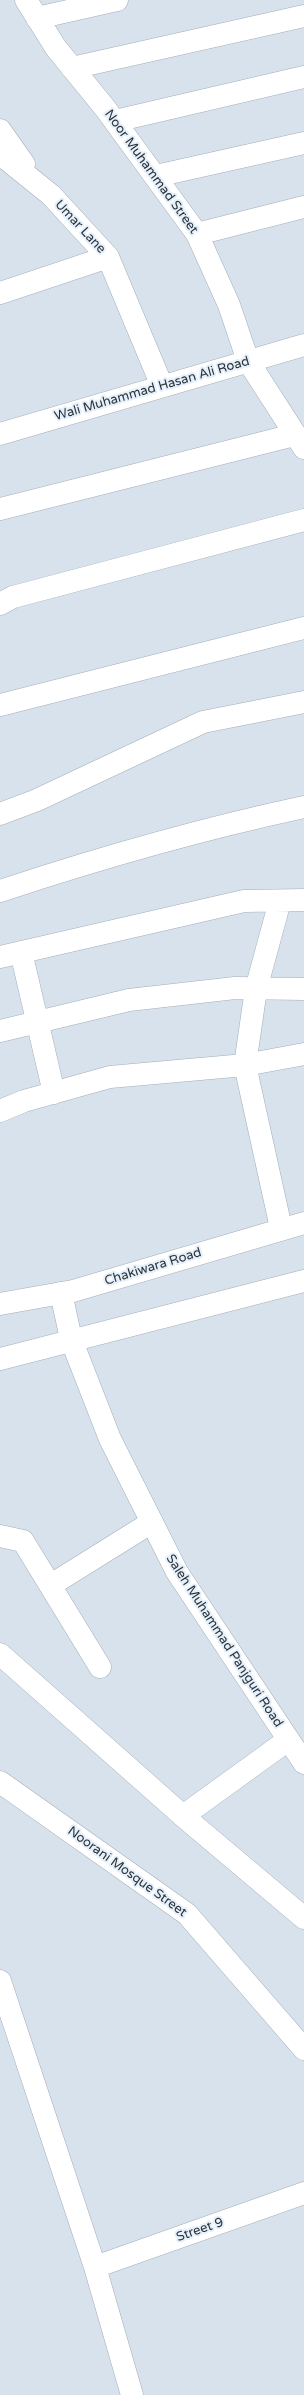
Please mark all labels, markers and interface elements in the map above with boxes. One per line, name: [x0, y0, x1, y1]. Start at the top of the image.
street label: Noor Muhammad Street: [101, 107, 201, 237]
street label: Umar Lane: [51, 197, 109, 257]
street label: Wali Muhammad Hasan Ali Road: [53, 354, 251, 424]
street label: Chakiwara Road: [103, 1245, 203, 1289]
street label: Saleh Muhammad Panjguri Road: [162, 1552, 286, 1730]
street label: Noorani Mosque Street: [64, 1824, 190, 1920]
street label: Street 9: [174, 2215, 226, 2245]

